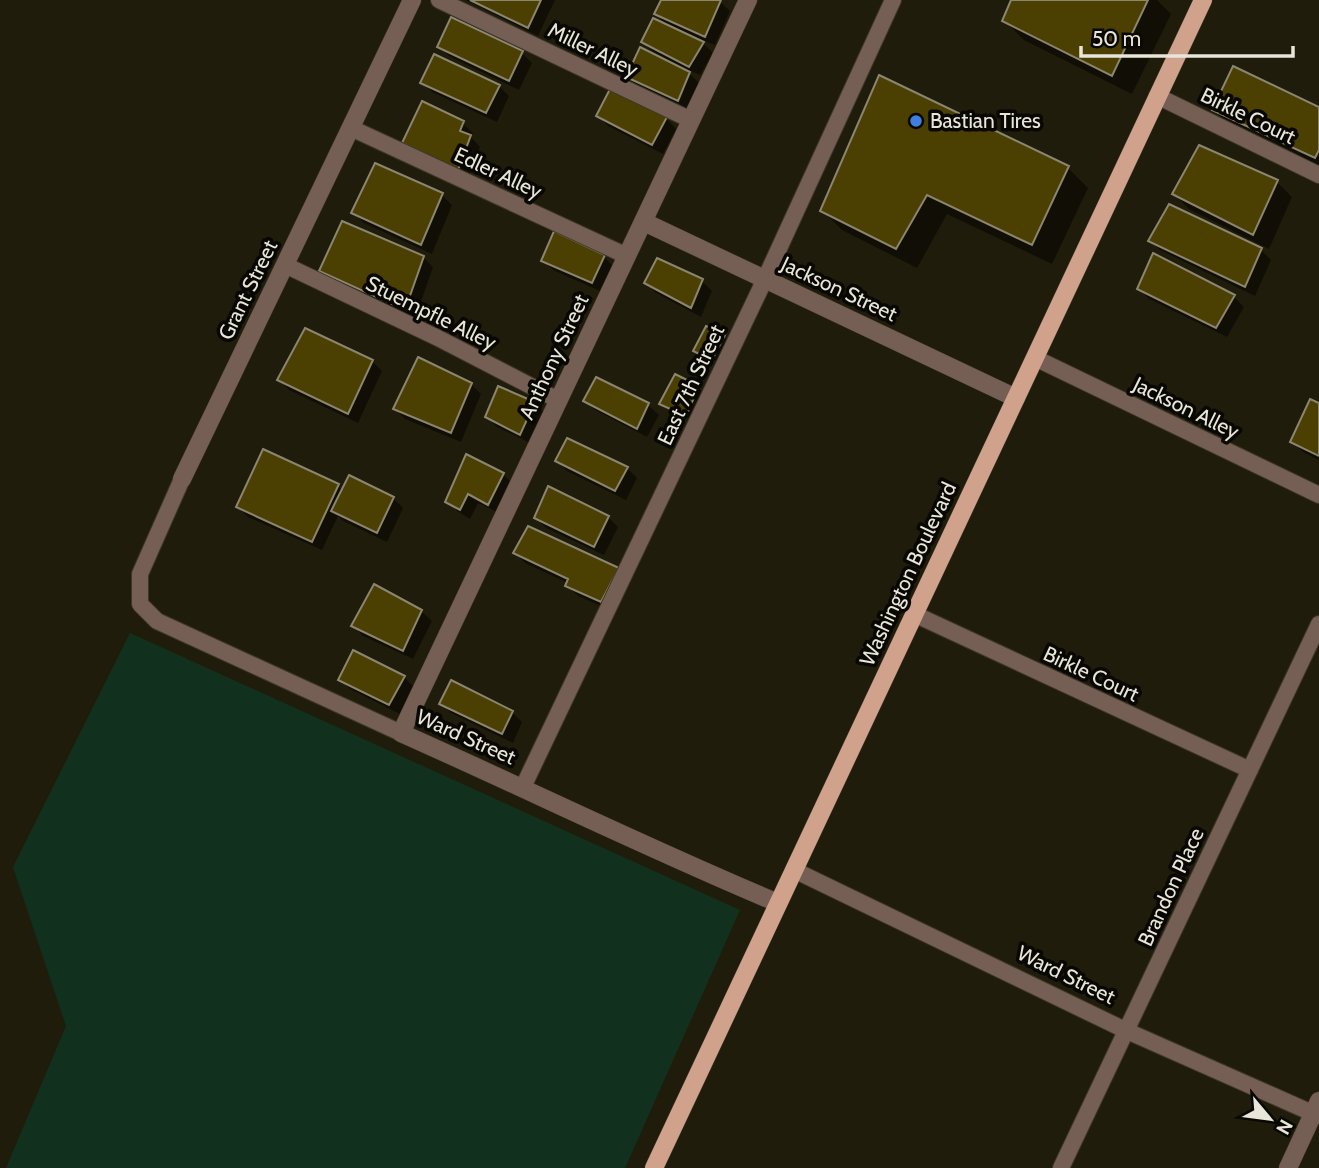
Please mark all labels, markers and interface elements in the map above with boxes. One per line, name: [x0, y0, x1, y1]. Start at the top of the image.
scale bar: [1081, 14, 1293, 58]
street label: Miller Alley: [544, 17, 643, 82]
text: 50 m: [1092, 26, 1141, 51]
street label: Birkle Court: [1197, 82, 1300, 149]
place label: Bastian Tires: [930, 108, 1041, 133]
marker: Bastian Tires: [908, 113, 924, 129]
street label: Edler Alley: [450, 141, 546, 204]
street label: Grant Street: [213, 236, 282, 344]
street label: Jackson Street: [776, 250, 901, 326]
street label: Stuempfle Alley: [362, 270, 501, 355]
street label: Anthony Street: [514, 290, 593, 423]
street label: East 7th Street: [652, 321, 729, 449]
street label: Jackson Alley: [1128, 371, 1244, 444]
street label: Washington Boulevard: [854, 478, 961, 670]
street label: Birkle Court: [1040, 641, 1143, 706]
street label: Ward Street: [413, 704, 520, 769]
street label: Brandon Place: [1132, 824, 1209, 950]
street label: Ward Street: [1013, 940, 1119, 1009]
north arrow: [1235, 1084, 1305, 1154]
text: N: [1271, 1116, 1298, 1138]

